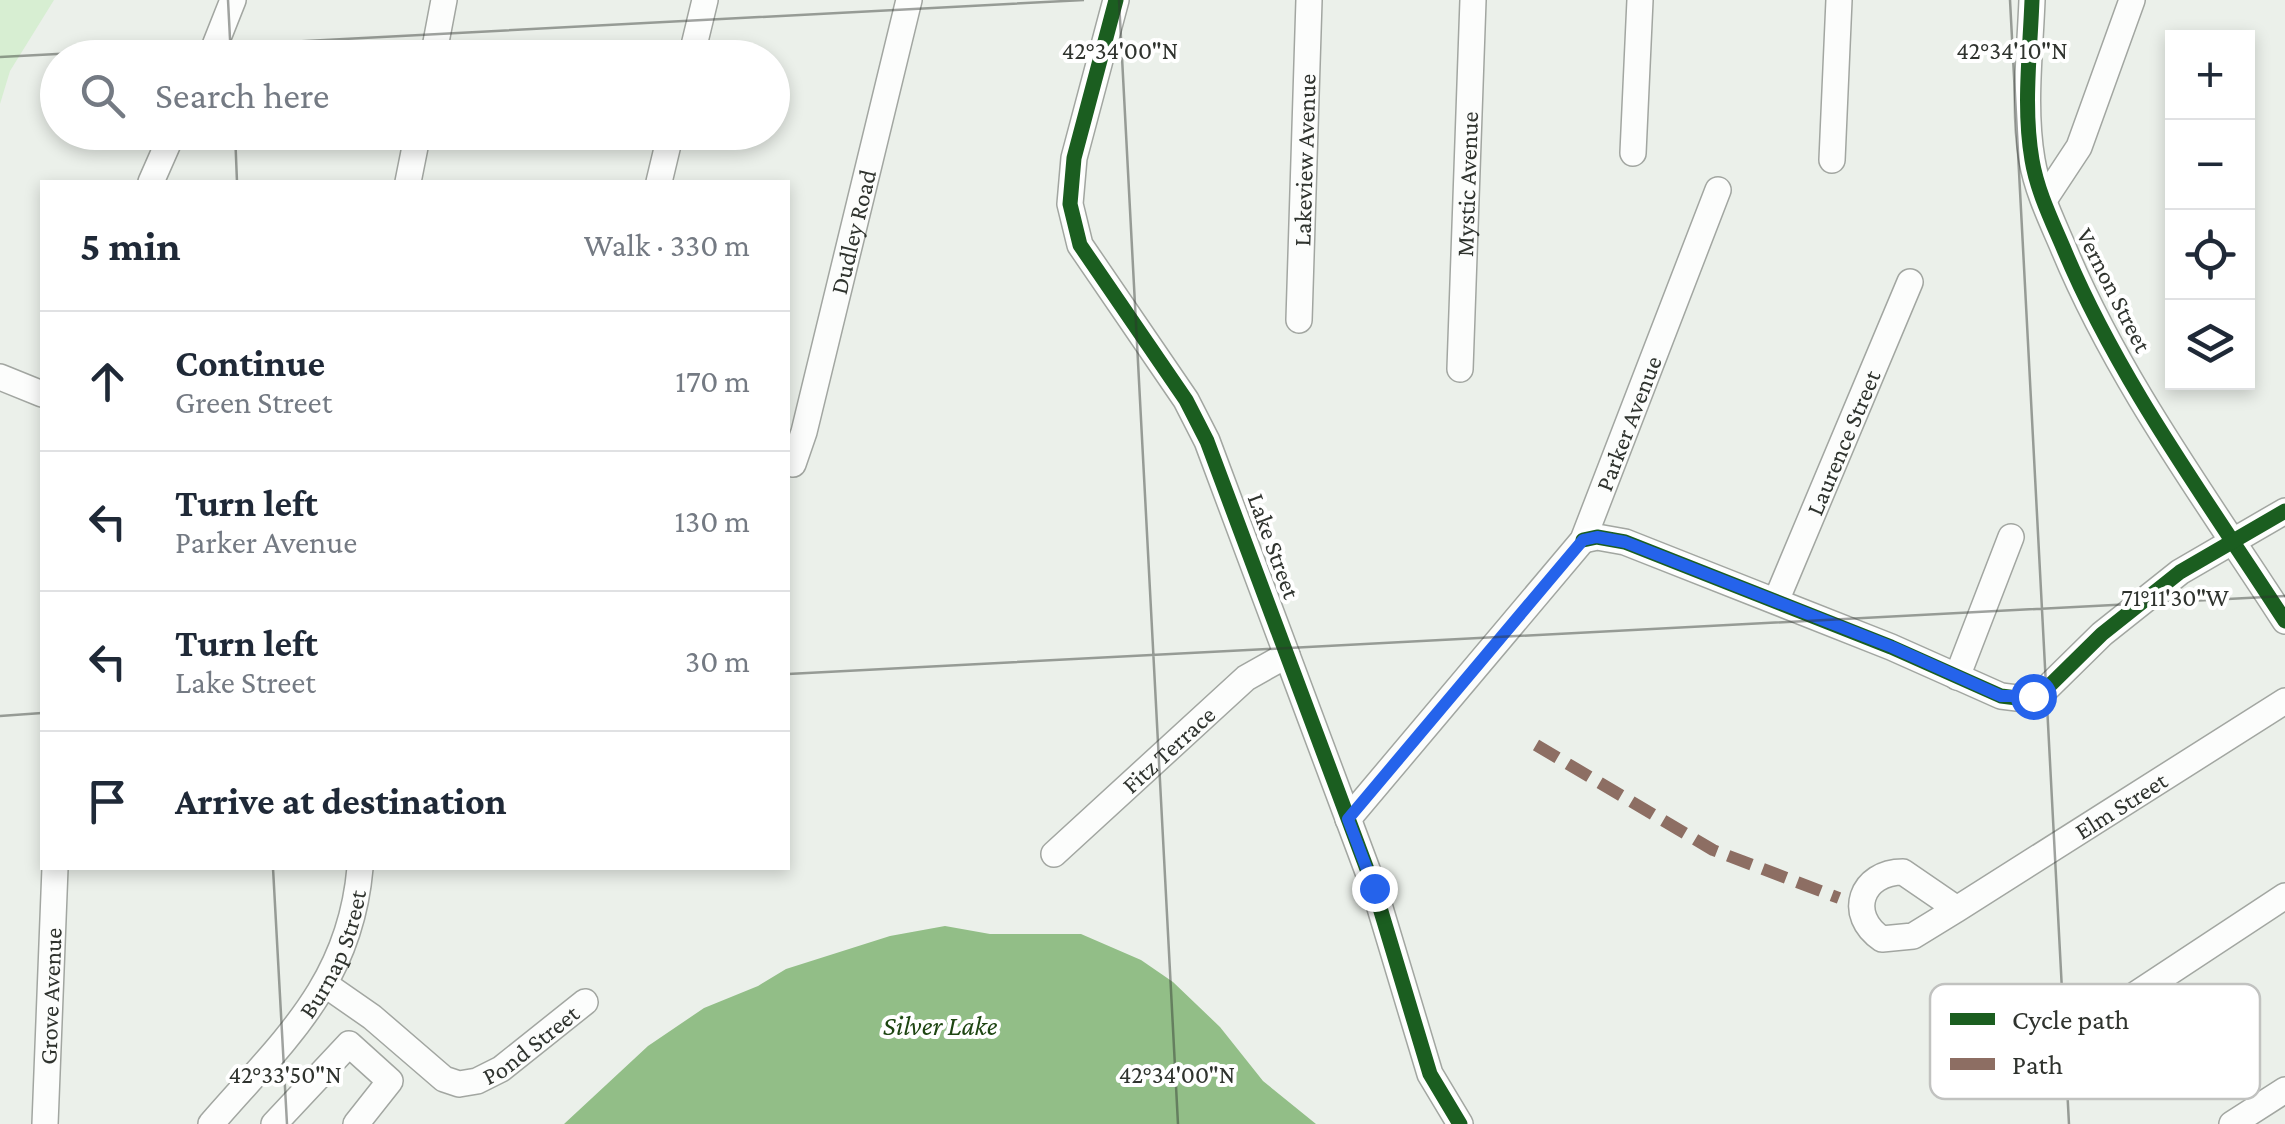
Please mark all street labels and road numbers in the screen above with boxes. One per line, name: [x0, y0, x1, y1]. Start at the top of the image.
street label: Lakeview Avenue: [1288, 73, 1320, 247]
street label: Mystic Avenue: [1450, 111, 1483, 257]
street label: Dudley Road: [824, 167, 881, 297]
street label: Vernon Street: [2071, 223, 2157, 357]
street label: Parker Avenue: [1590, 352, 1666, 495]
street label: Laurence Street: [1800, 365, 1885, 519]
street label: Lake Street: [1242, 490, 1306, 603]
street label: Fitz Terrace: [1116, 700, 1220, 798]
street label: Elm Street: [2070, 766, 2172, 844]
street label: Burnap Street: [293, 887, 371, 1023]
street label: Grove Avenue: [34, 927, 66, 1065]
street label: Pond Street: [478, 999, 584, 1090]

